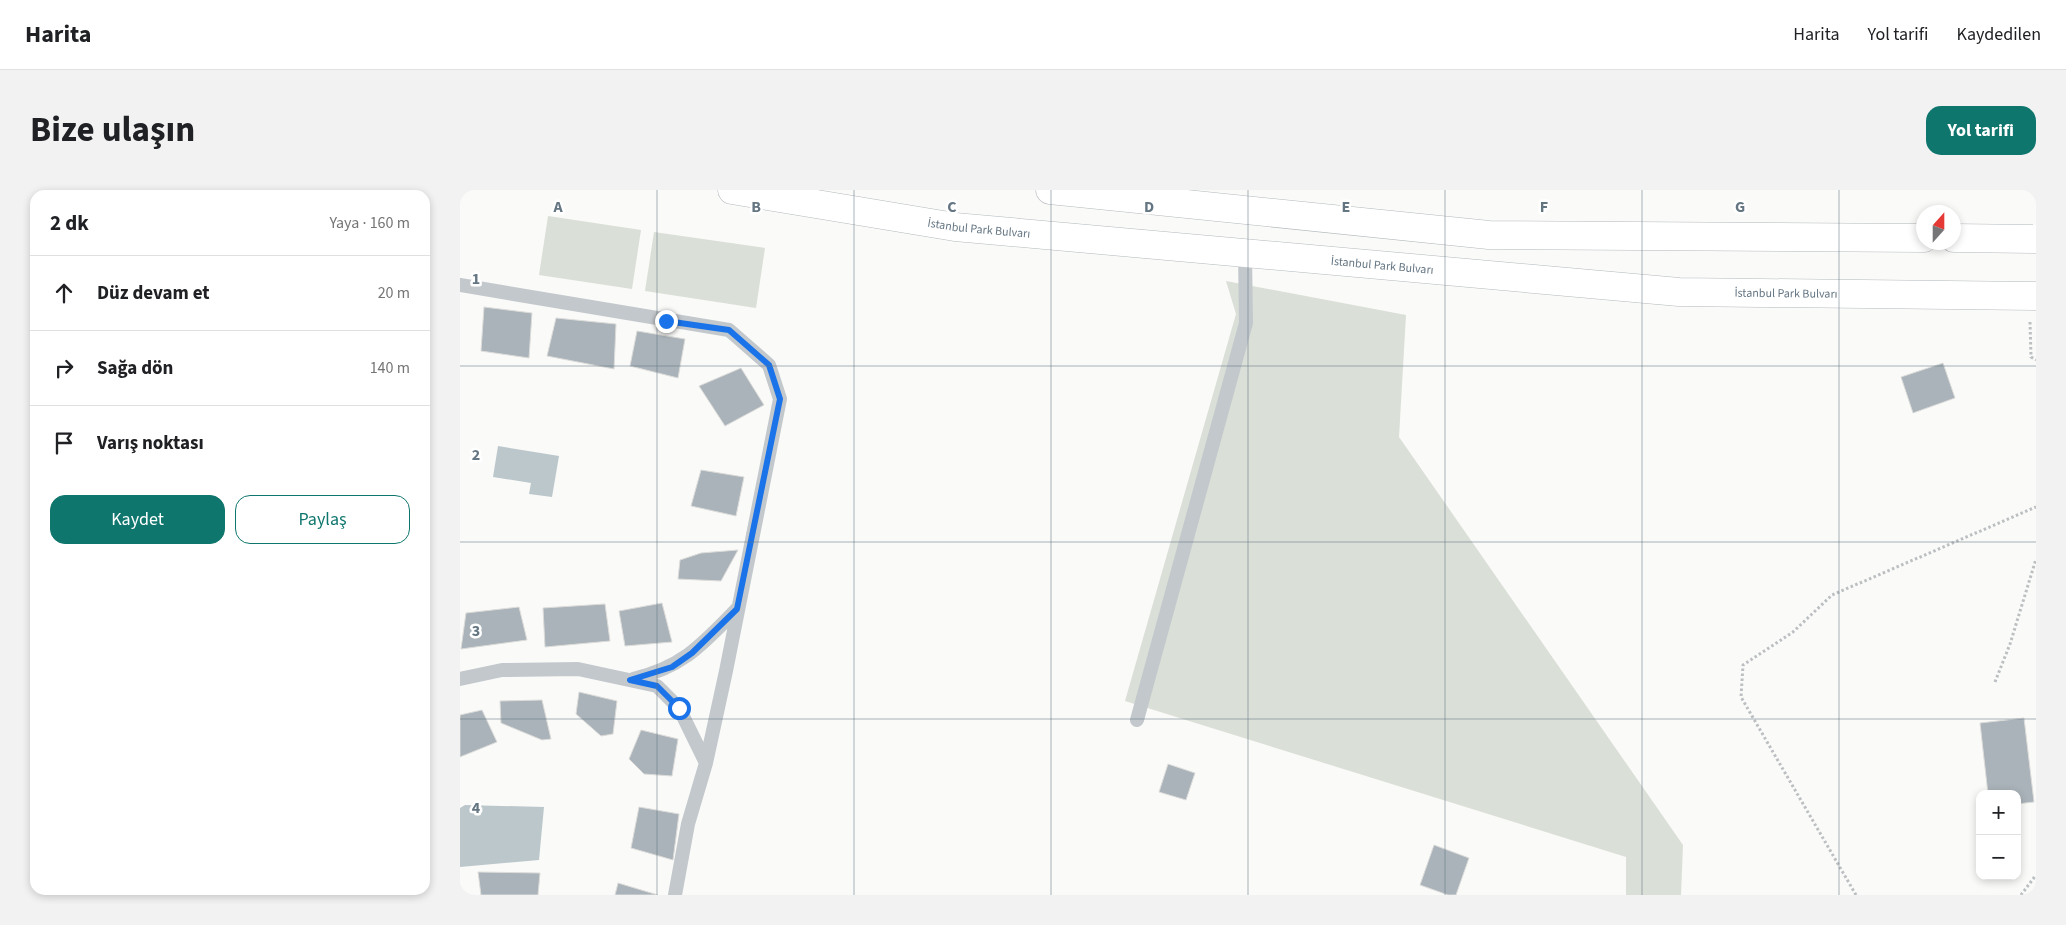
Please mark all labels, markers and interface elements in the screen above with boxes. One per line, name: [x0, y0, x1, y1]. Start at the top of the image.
text: Harita: [25, 17, 91, 52]
text: Harita: [1793, 22, 1840, 47]
text: Yol tarifi: [1868, 22, 1928, 47]
text: Kaydedilen: [1956, 22, 2041, 47]
text: Bize ulaşın: [30, 105, 195, 155]
button: Yol tarifi: [1926, 106, 2036, 155]
text: A: [552, 196, 563, 218]
text: B: [751, 196, 761, 218]
text: C: [947, 196, 957, 218]
text: D: [1144, 196, 1154, 218]
text: E: [1342, 196, 1350, 218]
text: F: [1540, 196, 1548, 218]
text: G: [1735, 196, 1745, 218]
north arrow: [1916, 205, 1961, 250]
text: 2 dk: [50, 208, 89, 238]
text: Yaya · 160 m: [329, 212, 410, 234]
street label: İstanbul Park Bulvarı: [926, 214, 1031, 242]
street label: İstanbul Park Bulvarı: [1330, 252, 1434, 278]
text: 1: [472, 268, 480, 290]
icon: ahead: [50, 279, 78, 307]
text: Düz devam et: [97, 280, 210, 307]
text: 20 m: [378, 282, 410, 304]
street label: İstanbul Park Bulvarı: [1734, 284, 1838, 302]
route end: [655, 310, 678, 333]
icon: right: [50, 354, 78, 382]
text: Sağa dön: [97, 355, 173, 382]
text: 140 m: [370, 357, 410, 379]
icon: arrive: [50, 429, 78, 457]
text: Varış noktası: [97, 430, 204, 457]
text: 2: [472, 444, 480, 466]
button: Kaydet: [50, 495, 225, 544]
button: Paylaş: [235, 495, 410, 544]
text: 3: [472, 620, 480, 642]
route start: [668, 697, 691, 720]
map controls: [1976, 790, 2021, 880]
button: +: [1976, 790, 2021, 835]
text: 4: [472, 797, 481, 819]
button: −: [1976, 835, 2021, 880]

